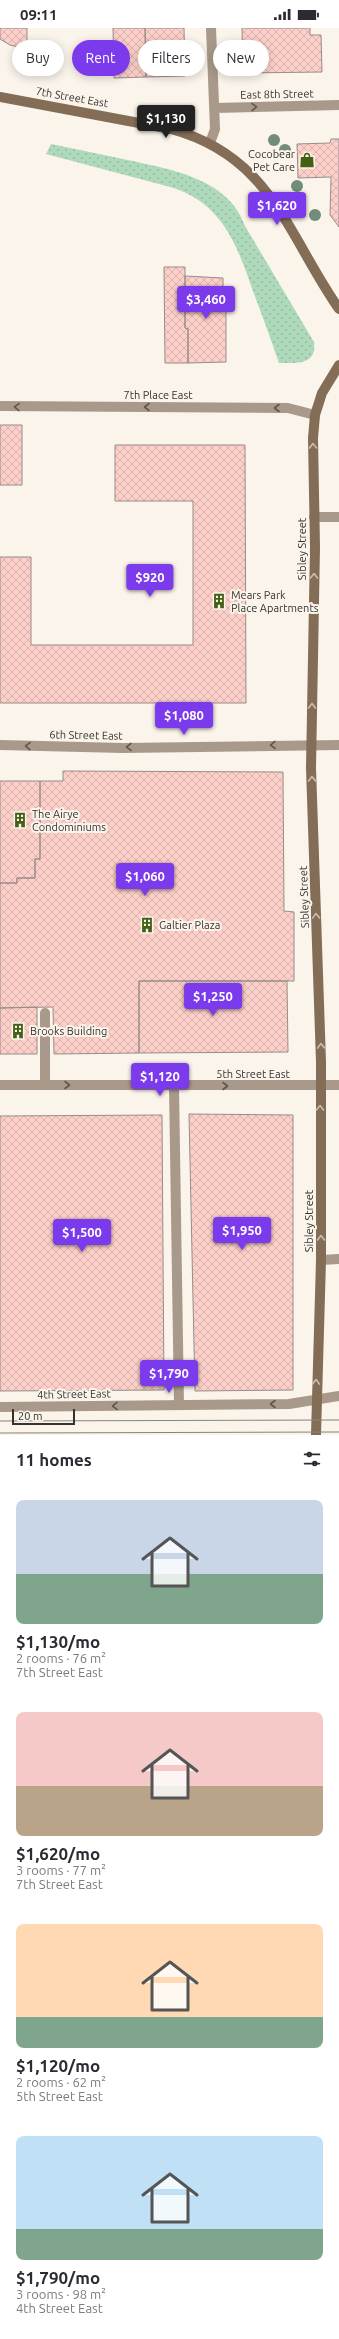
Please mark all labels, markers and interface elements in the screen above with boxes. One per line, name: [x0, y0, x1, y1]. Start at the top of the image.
text: 09:11: [20, 6, 58, 23]
chip: Buy: [12, 40, 64, 76]
chip: Rent: [72, 40, 130, 76]
chip: Filters: [138, 40, 205, 76]
chip: New: [213, 40, 269, 76]
street label: 7th Street East: [35, 85, 110, 109]
street label: East 8th Street: [240, 87, 315, 101]
one-way arrow: [251, 103, 257, 111]
pin: $1,130: [133, 105, 199, 139]
text: $1,130: [146, 111, 186, 125]
place label: Cocobear Pet Care: [248, 148, 296, 173]
shop icon: Cocobear Pet Care: [298, 151, 316, 169]
pin: $1,620: [244, 192, 310, 226]
text: $1,620: [257, 198, 297, 212]
pin: $3,460: [173, 286, 239, 320]
text: $3,460: [186, 292, 226, 306]
street label: 7th Place East: [123, 389, 193, 401]
one-way arrow: [14, 403, 20, 411]
one-way arrow: [144, 403, 150, 411]
one-way arrow: [274, 404, 280, 412]
one-way arrow: [309, 443, 317, 449]
street label: Sibley Street: [296, 517, 308, 580]
pin: $920: [126, 564, 174, 598]
text: $920: [135, 570, 165, 584]
one-way arrow: [310, 573, 318, 579]
place label: Mears Park Place Apartments: [231, 589, 319, 614]
building icon: Mears Park Place Apartments: [210, 592, 228, 610]
pin: $1,080: [151, 702, 217, 736]
one-way arrow: [308, 703, 316, 709]
text: $1,080: [164, 708, 204, 722]
street label: 6th Street East: [49, 728, 124, 742]
one-way arrow: [270, 741, 276, 749]
one-way arrow: [25, 742, 31, 750]
one-way arrow: [126, 743, 132, 752]
one-way arrow: [307, 776, 316, 782]
place label: The Airye Condominiums: [32, 808, 106, 833]
building icon: The Airye Condominiums: [11, 811, 29, 829]
pin: $1,060: [112, 863, 178, 897]
street label: Sibley Street: [297, 865, 311, 928]
text: $1,060: [125, 869, 165, 883]
one-way arrow: [312, 913, 321, 919]
building icon: Galtier Plaza: [138, 916, 156, 934]
place label: Galtier Plaza: [159, 919, 220, 931]
pin: $1,250: [180, 983, 246, 1017]
text: $1,250: [193, 989, 233, 1003]
building icon: Brooks Building: [9, 1022, 27, 1040]
place label: Brooks Building: [30, 1025, 107, 1037]
one-way arrow: [317, 1043, 325, 1049]
pin: $1,120: [127, 1063, 193, 1097]
street label: 5th Street East: [216, 1068, 290, 1080]
text: $1,120: [140, 1069, 180, 1083]
one-way arrow: [64, 1081, 70, 1089]
one-way arrow: [222, 1082, 228, 1090]
one-way arrow: [316, 1105, 324, 1111]
street label: Sibley Street: [303, 1189, 315, 1252]
pin: $1,950: [209, 1217, 275, 1251]
pin: $1,500: [49, 1219, 115, 1253]
text: $1,950: [222, 1223, 262, 1237]
text: $1,500: [62, 1225, 102, 1239]
one-way arrow: [317, 1235, 325, 1241]
pin: $1,790: [136, 1360, 202, 1394]
text: $1,790: [149, 1366, 189, 1380]
one-way arrow: [312, 1379, 320, 1385]
street label: 4th Street East: [37, 1387, 112, 1401]
one-way arrow: [270, 1400, 276, 1408]
one-way arrow: [112, 1401, 118, 1410]
scale bar: [12, 1407, 75, 1426]
text: 20 m: [18, 1410, 42, 1422]
icon: filters: [301, 1448, 323, 1470]
text: 11 homes: [16, 1450, 92, 1469]
icon: home: [134, 1526, 206, 1598]
text: $1,130/mo: [16, 1632, 100, 1651]
text: 2 rooms · 76 m²: [16, 1651, 106, 1665]
text: 7th Street East: [16, 1665, 103, 1679]
icon: home: [134, 1738, 206, 1810]
text: $1,620/mo: [16, 1844, 100, 1863]
text: 3 rooms · 77 m²: [16, 1863, 106, 1877]
text: 7th Street East: [16, 1877, 103, 1891]
icon: home: [134, 1950, 206, 2022]
text: $1,120/mo: [16, 2056, 100, 2075]
text: 2 rooms · 62 m²: [16, 2075, 106, 2089]
text: 5th Street East: [16, 2089, 103, 2103]
icon: home: [134, 2162, 206, 2234]
text: $1,790/mo: [16, 2268, 100, 2287]
text: 3 rooms · 98 m²: [16, 2287, 106, 2301]
text: 4th Street East: [16, 2301, 103, 2315]

